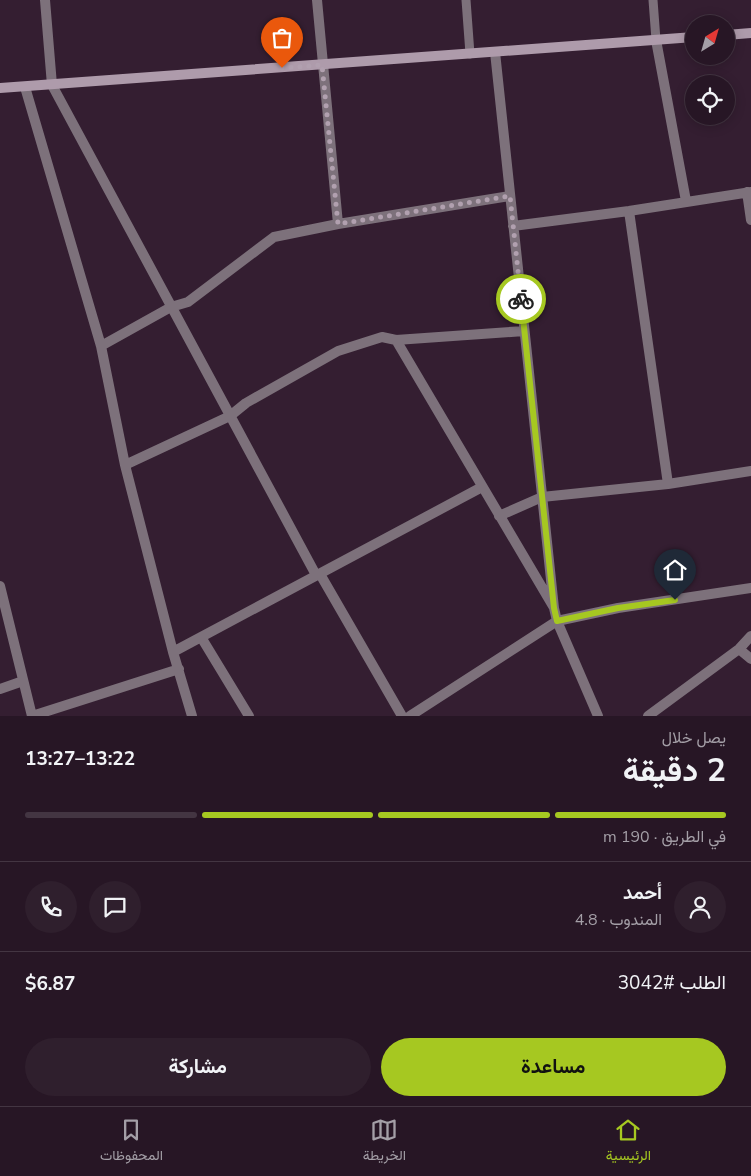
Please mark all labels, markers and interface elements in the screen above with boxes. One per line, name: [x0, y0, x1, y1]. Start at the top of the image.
north arrow: [685, 15, 735, 65]
map controls: [685, 15, 735, 125]
pin: [261, 17, 303, 68]
icon: bag: [268, 24, 296, 52]
button: locate: [685, 75, 735, 125]
courier: [496, 274, 546, 324]
icon: bike: [507, 285, 535, 313]
pin: [654, 549, 696, 600]
icon: home: [661, 556, 689, 584]
text: يصل خلال: [662, 727, 726, 749]
text: 13:22–13:27: [25, 746, 135, 772]
text: 2 دقيقة: [623, 749, 726, 792]
text: في الطريق · 190 m: [603, 826, 726, 848]
text: أحمد: [623, 880, 662, 906]
button: phone: [25, 881, 77, 933]
button: chat: [89, 881, 141, 933]
button: person: [674, 881, 726, 933]
text: المندوب · 4.8: [575, 909, 662, 931]
text: الطلب #3042: [618, 970, 726, 996]
text: $6.87: [25, 971, 75, 997]
button: مشاركة: [25, 1038, 371, 1096]
button: مساعدة: [381, 1038, 726, 1096]
tab: المحفوظات: [100, 1116, 163, 1168]
tab: الخريطة: [363, 1116, 406, 1168]
tab: الرئيسية: [606, 1116, 651, 1168]

